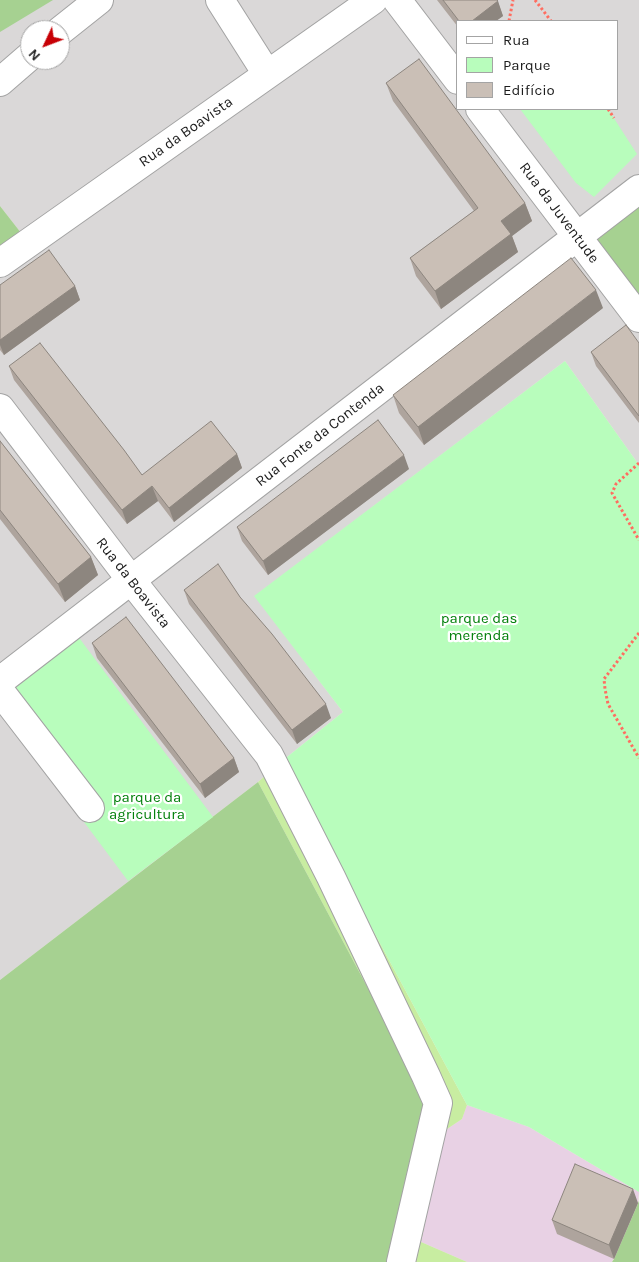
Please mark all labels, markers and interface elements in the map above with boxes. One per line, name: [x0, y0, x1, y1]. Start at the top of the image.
north arrow: [20, 20, 70, 70]
legend: [456, 20, 619, 110]
text: Rua: [503, 31, 530, 49]
text: N: [25, 45, 44, 64]
text: Parque: [503, 56, 551, 74]
text: Edifício: [503, 81, 555, 99]
street label: Rua da Boavista: [136, 93, 236, 171]
street label: Rua da Juventude: [515, 159, 603, 267]
street label: Rua Fonte da Contenda: [252, 379, 388, 491]
street label: Rua da Boavista: [92, 534, 174, 632]
park label: parque das merenda: [441, 610, 517, 645]
park label: parque da agricultura: [109, 789, 185, 824]

